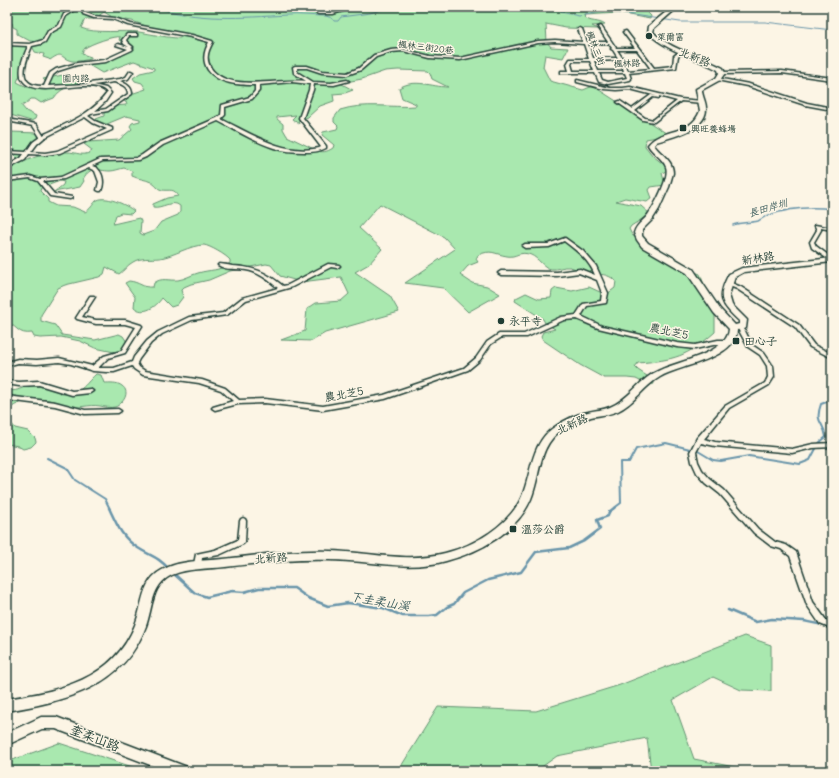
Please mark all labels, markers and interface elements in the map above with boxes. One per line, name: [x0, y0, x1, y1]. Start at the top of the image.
street label: 楓林三街: [584, 29, 608, 67]
marker: 萊爾富: [644, 31, 654, 41]
place label: 萊爾富: [657, 31, 684, 42]
street label: 楓林三街20巷: [398, 38, 454, 56]
street label: 北新路: [677, 44, 713, 70]
street label: 楓林路: [613, 57, 641, 69]
street label: 圍內路: [62, 72, 90, 84]
marker: 興旺養蜂場: [678, 123, 688, 133]
place label: 興旺養蜂場: [691, 123, 736, 134]
water label: 長田岸圳: [747, 196, 790, 220]
street label: 新林路: [741, 249, 775, 267]
place label: 永平寺: [509, 314, 542, 328]
marker: 永平寺: [496, 316, 506, 326]
street label: 農北芝5: [648, 320, 690, 342]
place label: 田心子: [744, 334, 777, 348]
marker: 田心子: [731, 336, 741, 346]
street label: 農北芝5: [323, 384, 365, 404]
street label: 北新路: [554, 411, 590, 437]
place label: 溫莎公爵: [521, 522, 565, 536]
marker: 溫莎公爵: [508, 524, 518, 534]
street label: 北新路: [254, 550, 288, 566]
water label: 下圭柔山溪: [349, 588, 412, 614]
street label: 奎柔山路: [68, 721, 122, 755]

